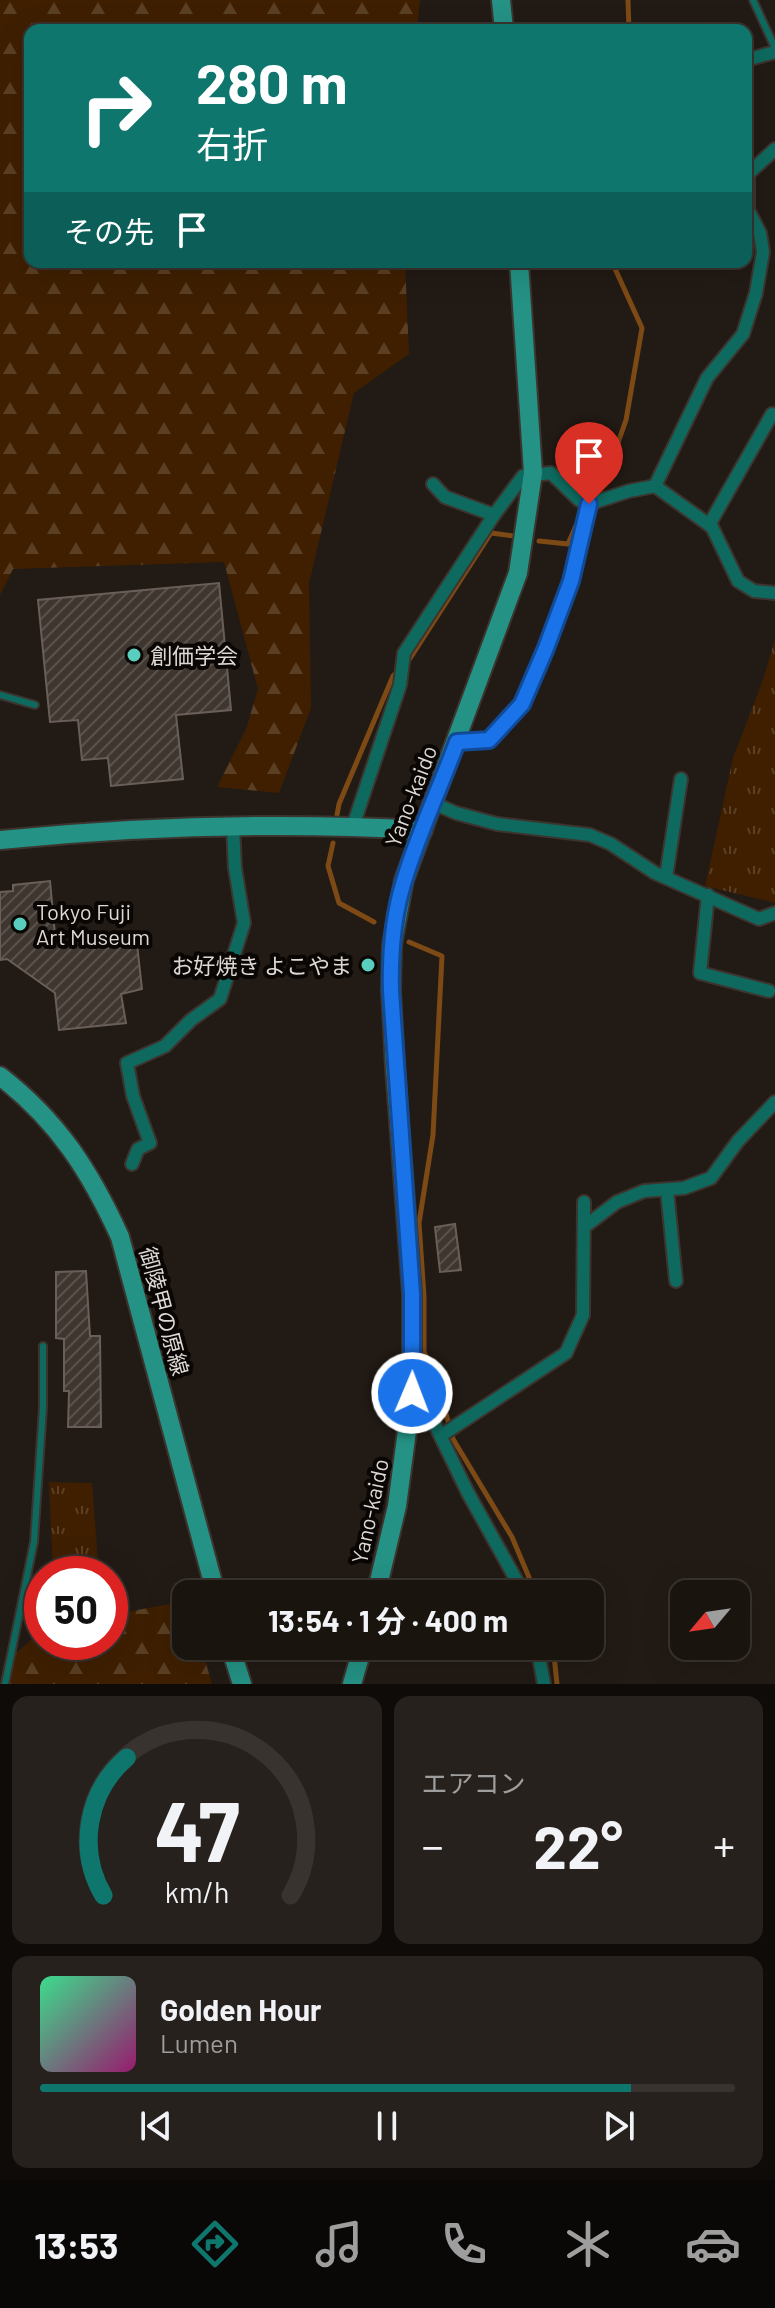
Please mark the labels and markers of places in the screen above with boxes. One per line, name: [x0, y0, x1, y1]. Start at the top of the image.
pin: [555, 422, 623, 504]
place label: 創価学会: [150, 642, 238, 668]
marker: 創価学会: [125, 646, 143, 664]
place label: Tokyo Fuji Art Museum: [36, 898, 150, 949]
marker: Tokyo Fuji Art Museum: [11, 915, 29, 933]
place label: お好焼き よこやま: [172, 952, 352, 978]
marker: お好焼き よこやま: [359, 956, 377, 974]

